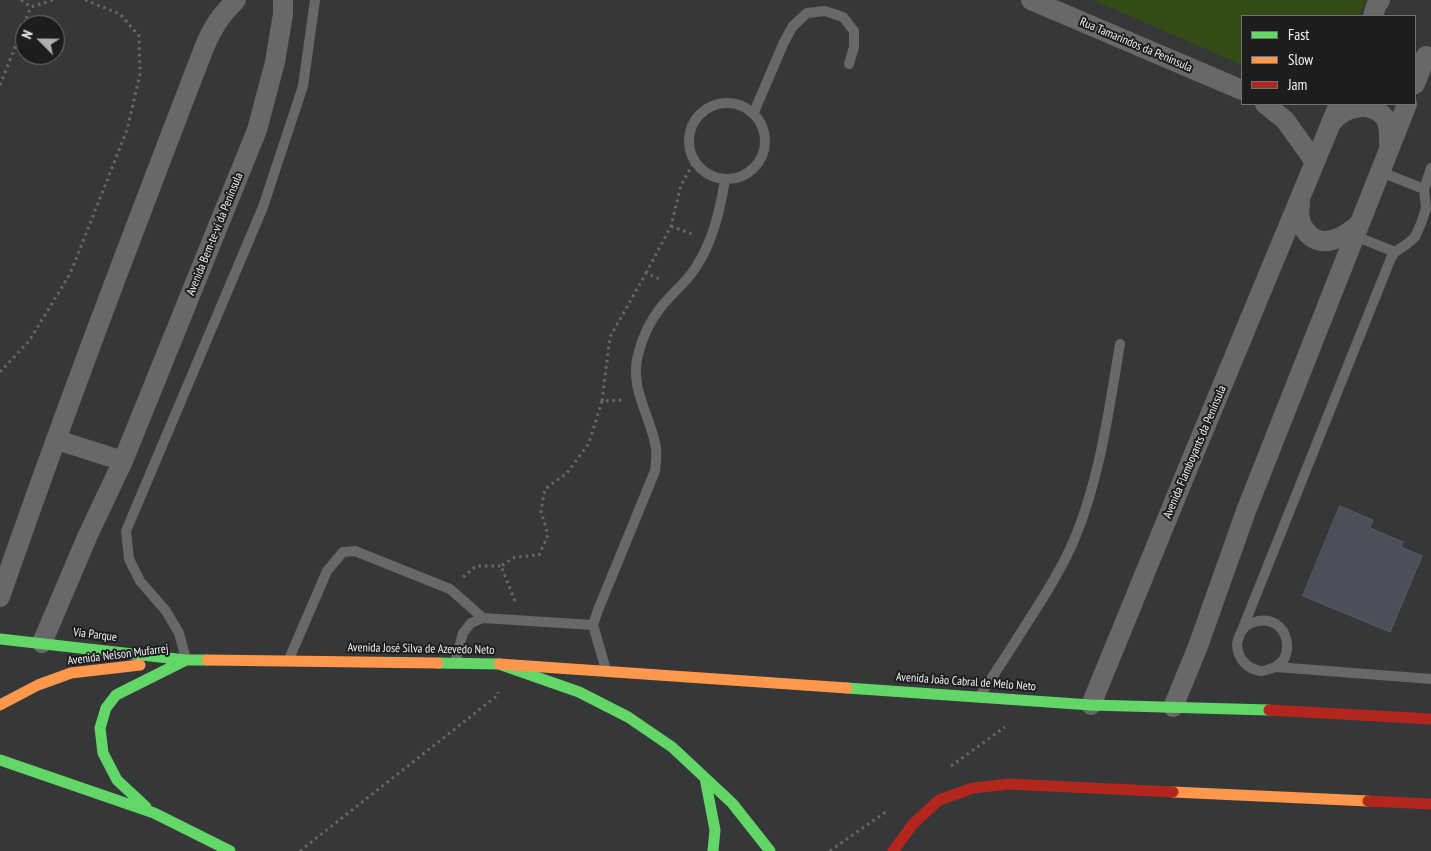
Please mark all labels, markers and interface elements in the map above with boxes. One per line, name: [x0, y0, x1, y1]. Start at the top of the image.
north arrow: [15, 15, 65, 65]
street label: Rua Tamarindos da Península: [1078, 15, 1194, 75]
legend: [1241, 15, 1416, 105]
text: Fast: [1288, 25, 1309, 44]
text: N: [17, 28, 37, 42]
text: Slow: [1288, 50, 1313, 69]
text: Jam: [1288, 75, 1307, 94]
street label: Avenida Bem-te-vi da Península: [184, 170, 246, 298]
street label: Avenida Flamboyants da Península: [1160, 383, 1230, 521]
street label: Via Parque: [72, 625, 118, 645]
street label: Avenida José Silva de Azevedo Neto: [347, 641, 495, 657]
street label: Avenida Nelson Mufarrej: [67, 642, 169, 668]
street label: Avenida João Cabral de Melo Neto: [896, 670, 1036, 694]

